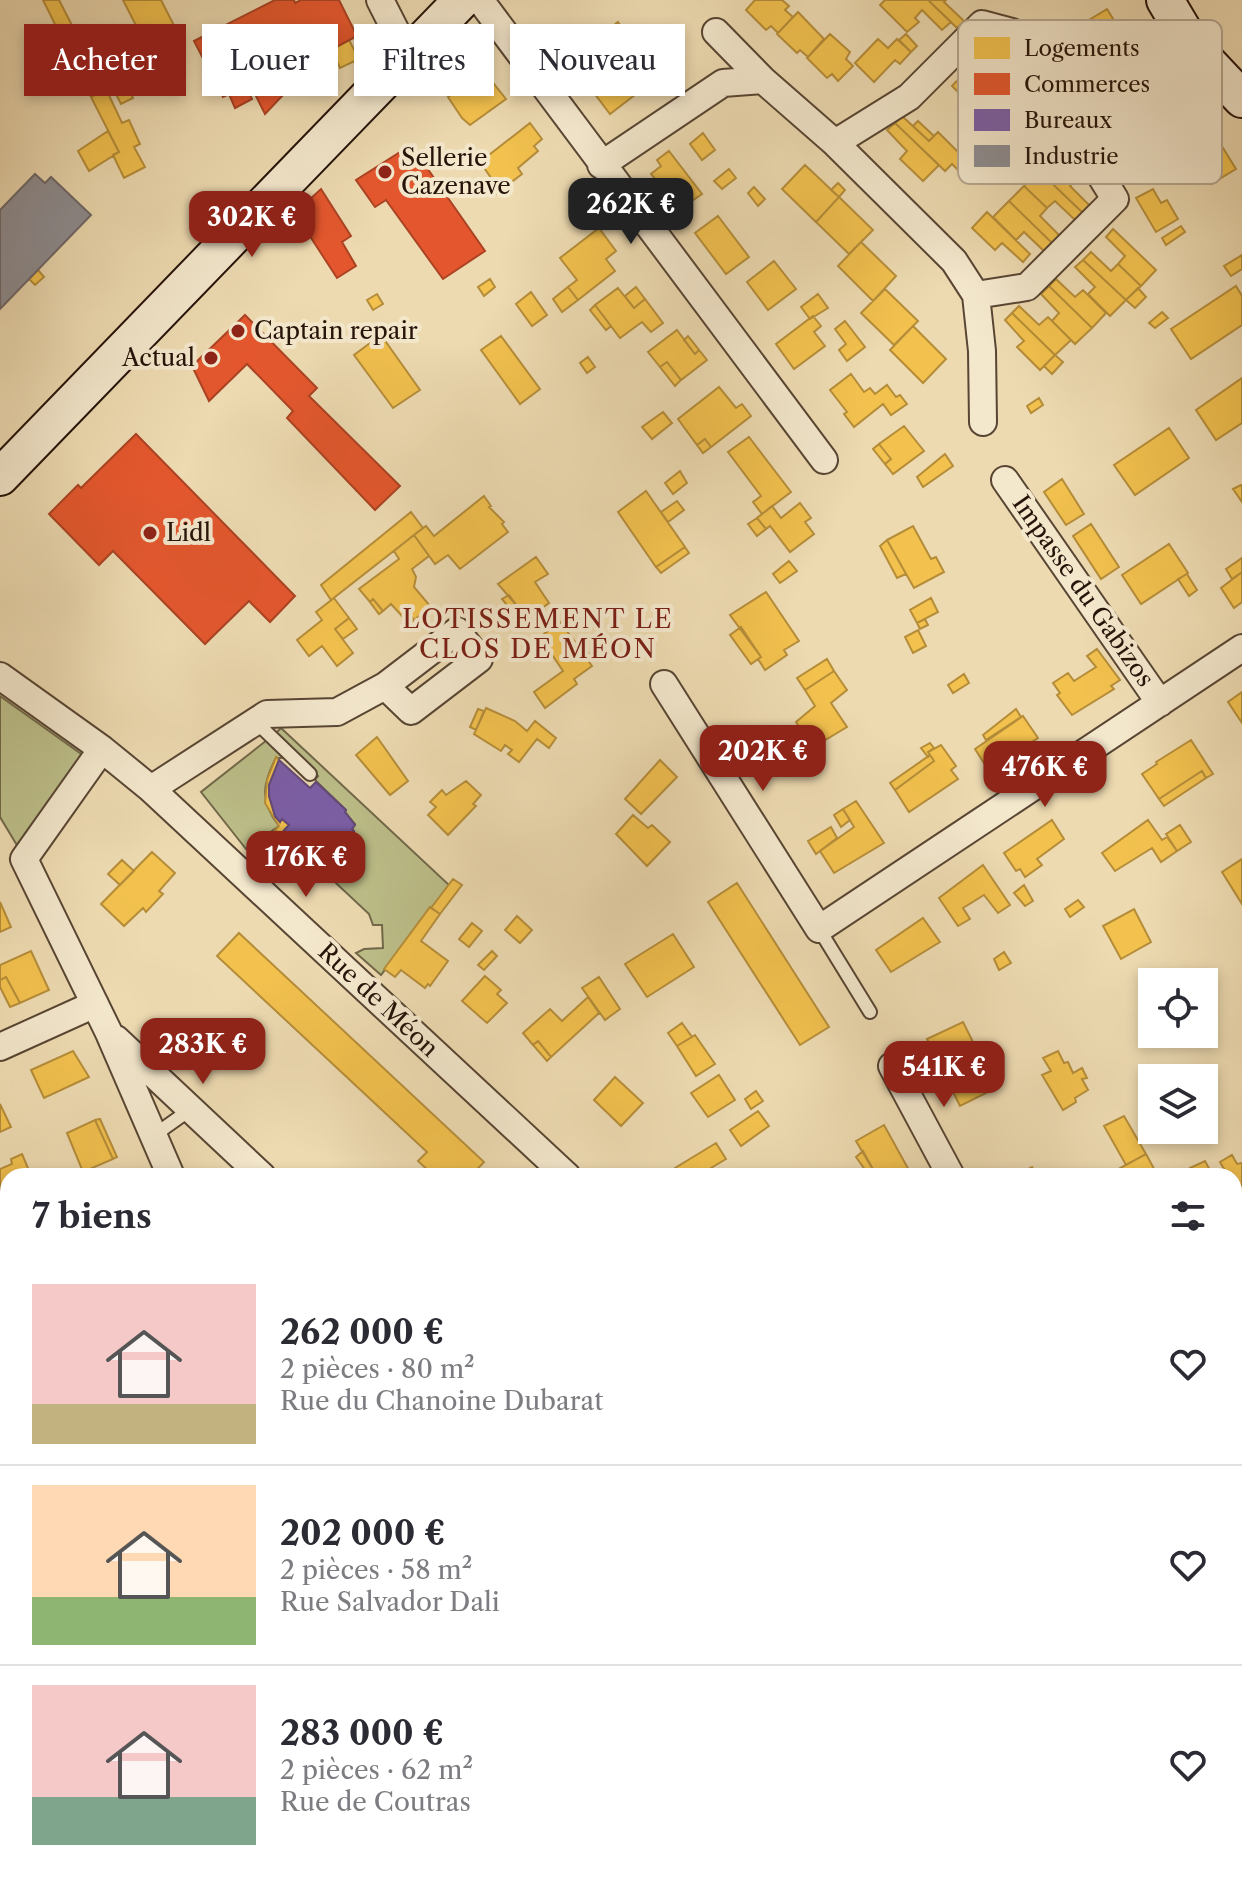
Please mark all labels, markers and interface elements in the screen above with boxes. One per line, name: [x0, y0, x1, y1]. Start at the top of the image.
legend: [958, 20, 1222, 184]
chip: Acheter: [24, 24, 186, 96]
chip: Louer: [202, 24, 338, 96]
chip: Filtres: [354, 24, 494, 96]
chip: Nouveau: [510, 24, 685, 96]
text: Logements: [1024, 35, 1140, 62]
text: Commerces: [1024, 71, 1150, 98]
text: Bureaux: [1024, 107, 1112, 134]
place label: Sellerie Cazenave: [401, 143, 511, 200]
text: Industrie: [1024, 143, 1119, 170]
marker: Sellerie Cazenave: [376, 163, 394, 181]
pin: 262K €: [566, 178, 696, 246]
text: 262K €: [586, 188, 676, 220]
pin: 302K €: [187, 191, 317, 259]
text: 302K €: [207, 201, 297, 233]
place label: Captain repair: [254, 316, 418, 345]
marker: Captain repair: [229, 322, 247, 340]
place label: Actual: [121, 343, 195, 372]
marker: Actual: [202, 349, 220, 367]
street label: Impasse du Gabizos: [1007, 490, 1160, 692]
place label: Lidl: [166, 518, 211, 547]
marker: Lidl: [141, 524, 159, 542]
district label: LOTISSEMENT LE CLOS DE MÉON: [402, 603, 674, 665]
pin: 202K €: [698, 725, 828, 793]
text: 202K €: [718, 735, 808, 767]
pin: 476K €: [980, 741, 1110, 809]
text: 476K €: [1001, 751, 1089, 783]
pin: 176K €: [241, 831, 371, 899]
text: 176K €: [264, 841, 348, 873]
street label: Rue de Méon: [312, 937, 444, 1063]
map controls: [1138, 968, 1218, 1144]
button: locate: [1138, 968, 1218, 1048]
pin: 283K €: [138, 1018, 268, 1086]
text: 283K €: [158, 1028, 248, 1060]
pin: 541K €: [879, 1041, 1009, 1109]
text: 541K €: [902, 1051, 986, 1083]
button: layers: [1138, 1064, 1218, 1144]
icon: filters: [1166, 1194, 1210, 1238]
text: 7 biens: [32, 1195, 152, 1237]
text: 262 000 €: [280, 1311, 444, 1353]
icon: home: [96, 1316, 192, 1412]
icon: heart: [1166, 1342, 1210, 1386]
text: 2 pièces · 80 m²: [280, 1353, 475, 1385]
text: Rue du Chanoine Dubarat: [280, 1385, 603, 1417]
text: 202 000 €: [280, 1512, 445, 1554]
icon: home: [96, 1517, 192, 1613]
icon: heart: [1166, 1543, 1210, 1587]
text: 2 pièces · 58 m²: [280, 1554, 472, 1586]
text: Rue Salvador Dali: [280, 1586, 500, 1618]
text: 283 000 €: [280, 1712, 444, 1754]
icon: home: [96, 1717, 192, 1813]
icon: heart: [1166, 1743, 1210, 1787]
text: 2 pièces · 62 m²: [280, 1754, 473, 1786]
text: Rue de Coutras: [280, 1786, 471, 1818]

